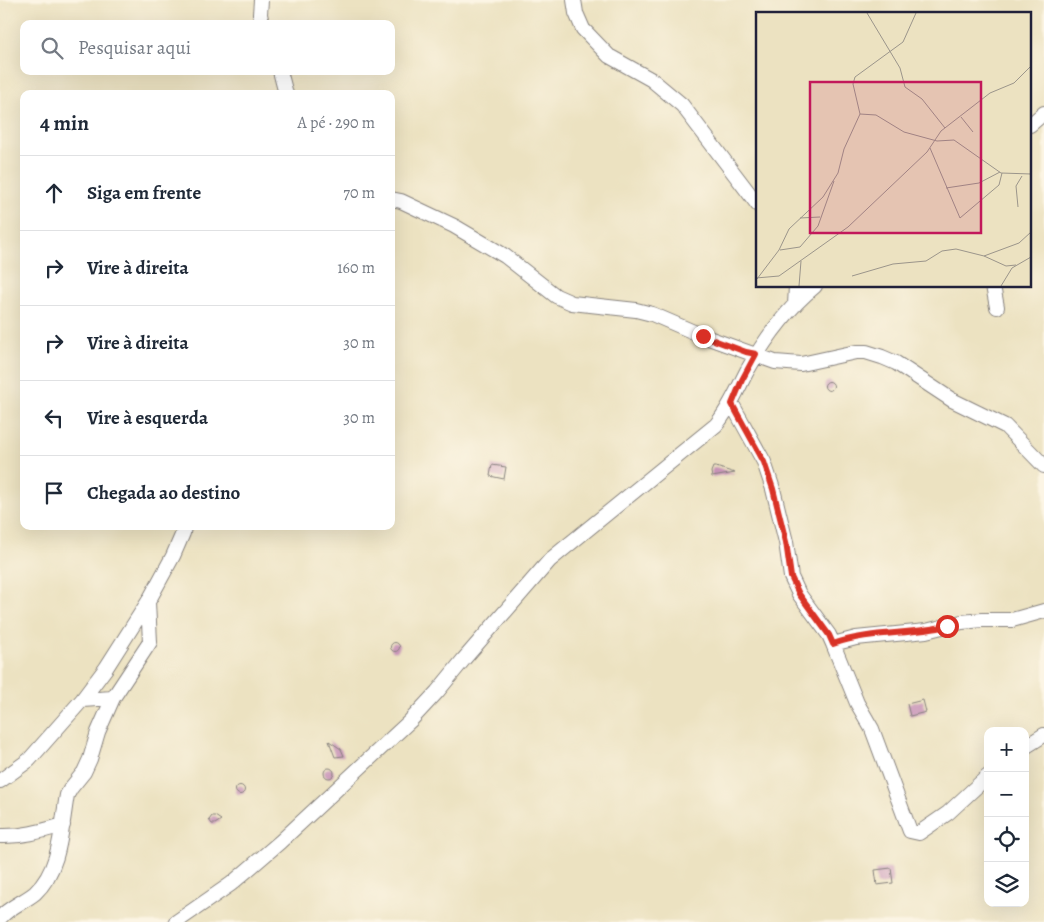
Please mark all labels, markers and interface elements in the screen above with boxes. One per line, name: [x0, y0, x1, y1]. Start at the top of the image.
inset map: [756, 12, 1032, 288]
search box: [20, 20, 395, 75]
icon: search: [38, 34, 66, 62]
text: Pesquisar aqui: [78, 35, 191, 61]
text: 4 min: [40, 109, 89, 137]
text: A pé · 290 m: [297, 112, 375, 134]
icon: ahead: [40, 179, 68, 207]
text: Siga em frente: [87, 180, 201, 206]
text: 70 m: [343, 182, 375, 204]
icon: right: [40, 254, 68, 282]
text: Vire à direita: [87, 255, 189, 281]
text: 160 m: [337, 257, 375, 279]
route end: [692, 325, 715, 348]
icon: right: [40, 329, 68, 357]
text: Vire à direita: [87, 330, 189, 356]
text: 30 m: [343, 332, 375, 354]
icon: left: [40, 404, 68, 432]
text: Vire à esquerda: [87, 405, 208, 431]
text: 30 m: [343, 407, 375, 429]
icon: arrive: [40, 479, 68, 507]
text: Chegada ao destino: [87, 480, 240, 506]
route start: [936, 615, 959, 638]
map controls: [984, 727, 1029, 907]
button: +: [984, 727, 1029, 772]
button: −: [984, 772, 1029, 817]
button: locate: [984, 817, 1029, 862]
button: layers: [984, 862, 1029, 907]

